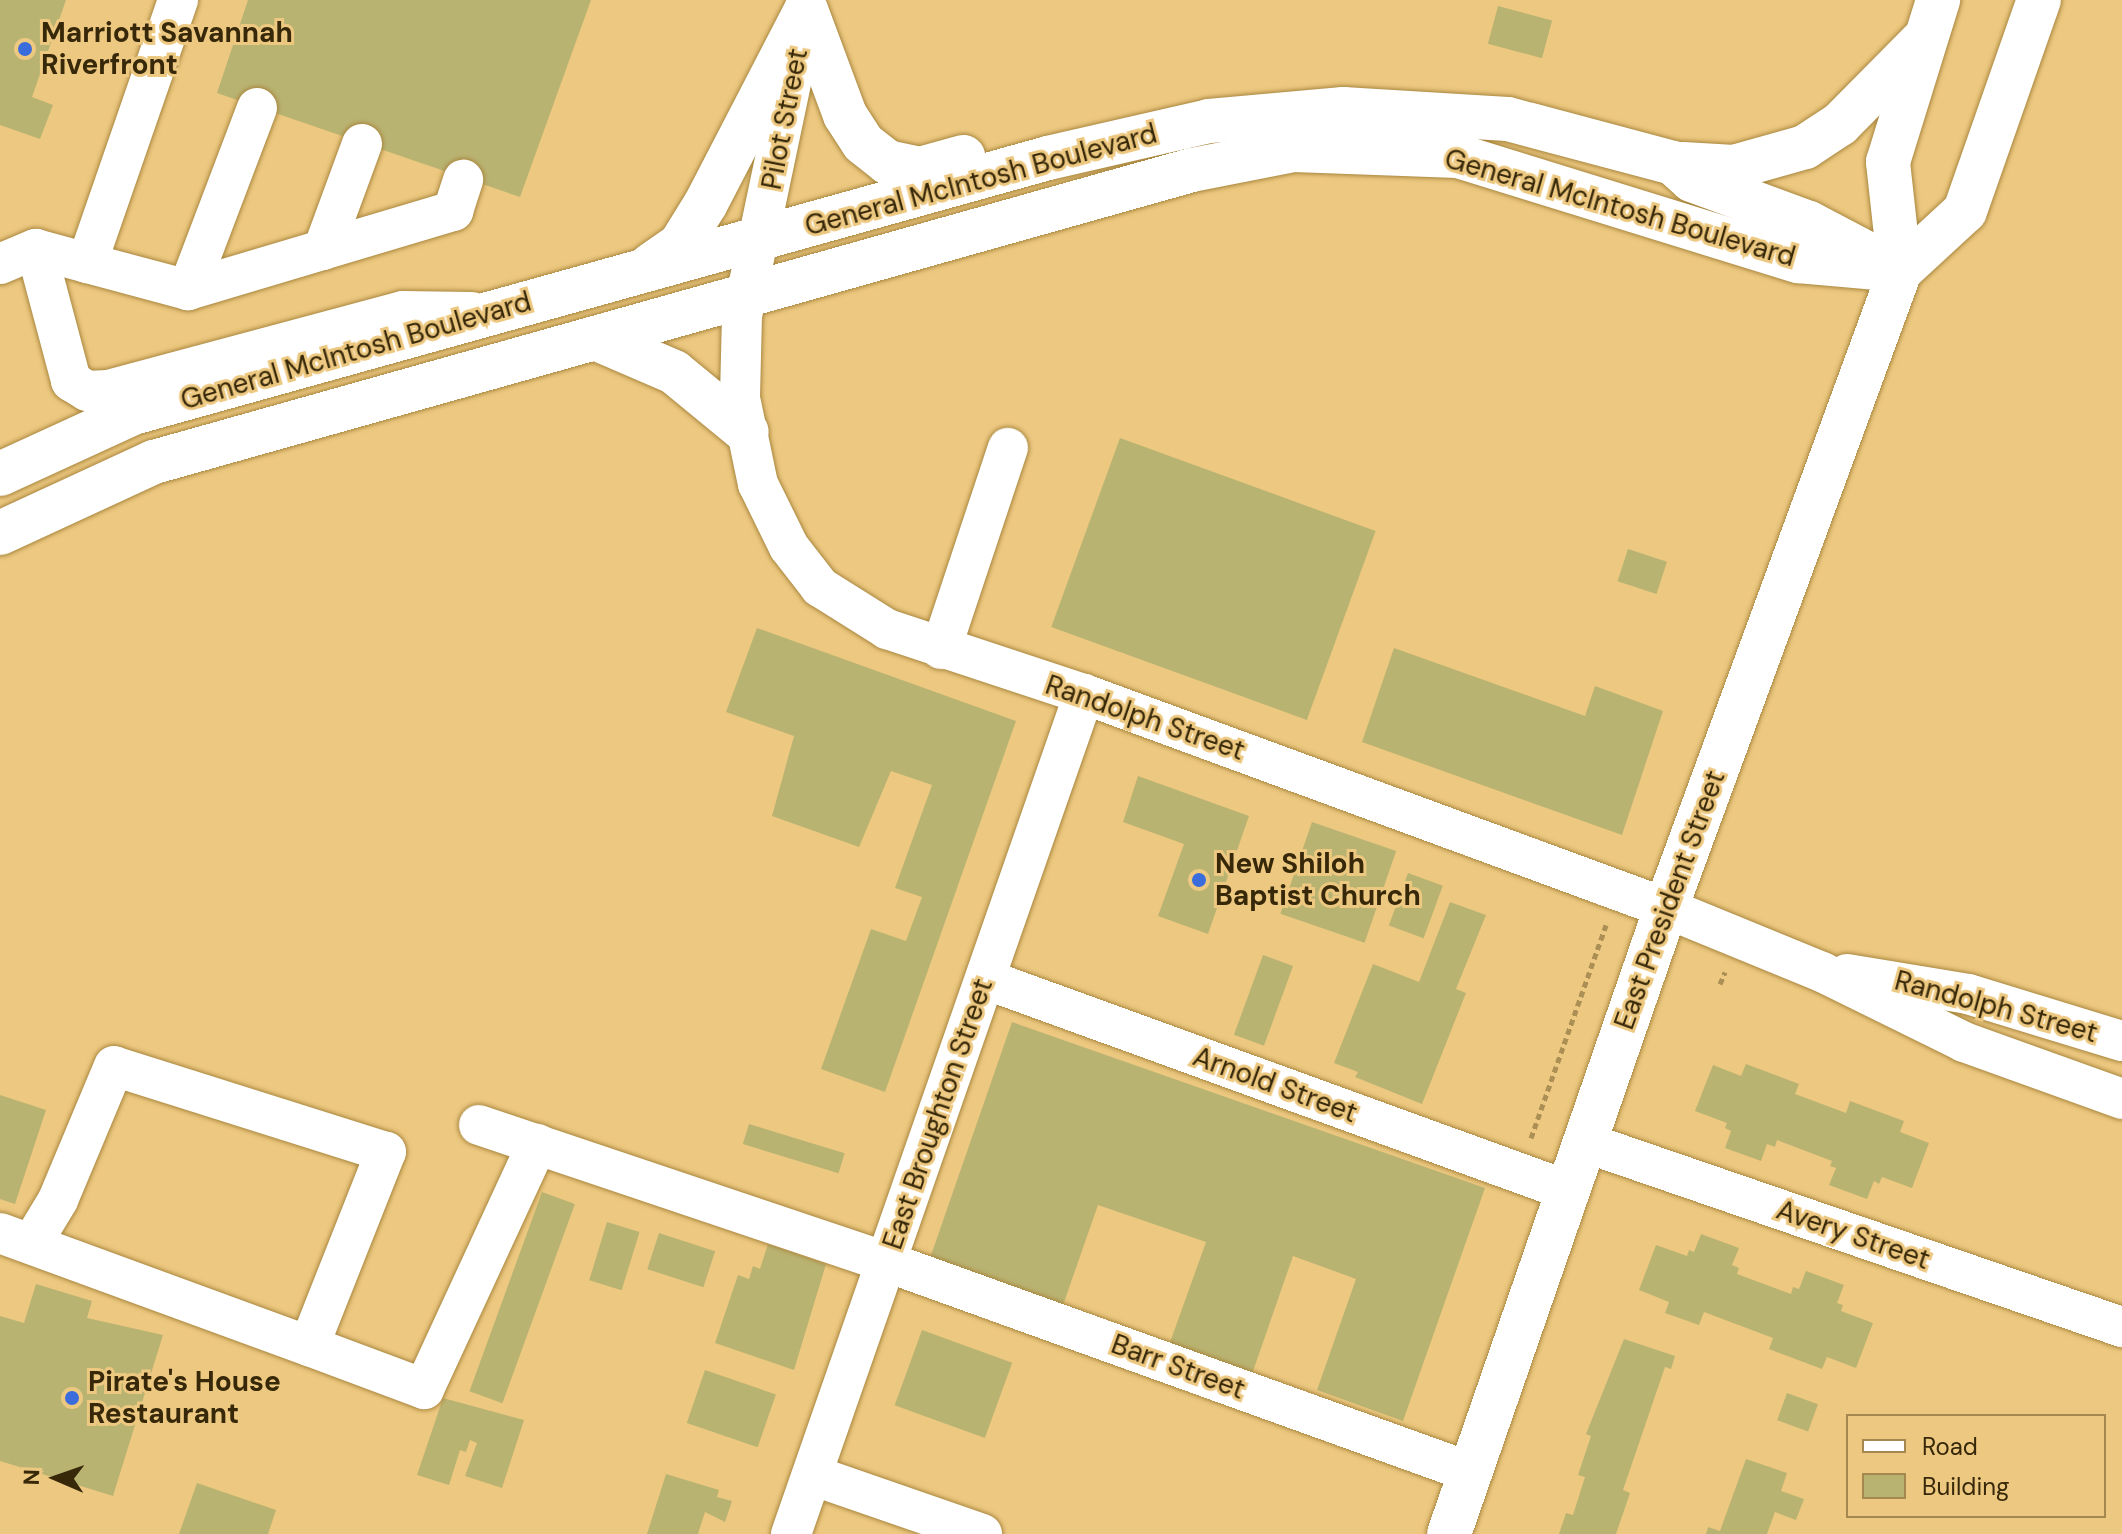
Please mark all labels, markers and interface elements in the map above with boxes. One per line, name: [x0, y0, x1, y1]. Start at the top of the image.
place label: Marriott Savannah Riverfront: [41, 16, 293, 82]
marker: Marriott Savannah Riverfront: [16, 40, 34, 58]
street label: Pilot Street: [755, 46, 815, 192]
street label: General McIntosh Boulevard: [801, 117, 1161, 243]
street label: General McIntosh Boulevard: [1441, 142, 1799, 274]
street label: General McIntosh Boulevard: [177, 285, 535, 417]
street label: Randolph Street: [1041, 668, 1249, 768]
street label: East President Street: [1608, 766, 1732, 1034]
place label: New Shiloh Baptist Church: [1215, 847, 1421, 913]
marker: New Shiloh Baptist Church: [1190, 871, 1208, 889]
street label: Randolph Street: [1891, 964, 2101, 1050]
street label: East Broughton Street: [876, 974, 1000, 1254]
street label: Arnold Street: [1188, 1040, 1362, 1130]
street label: Avery Street: [1772, 1193, 1934, 1277]
street label: Barr Street: [1107, 1327, 1249, 1407]
place label: Pirate's House Restaurant: [88, 1365, 281, 1431]
marker: Pirate's House Restaurant: [63, 1389, 81, 1407]
legend: [1846, 1414, 2106, 1518]
text: Road: [1922, 1431, 1978, 1462]
north arrow: [16, 1438, 96, 1518]
text: N: [17, 1469, 46, 1486]
text: Building: [1922, 1471, 2009, 1502]

